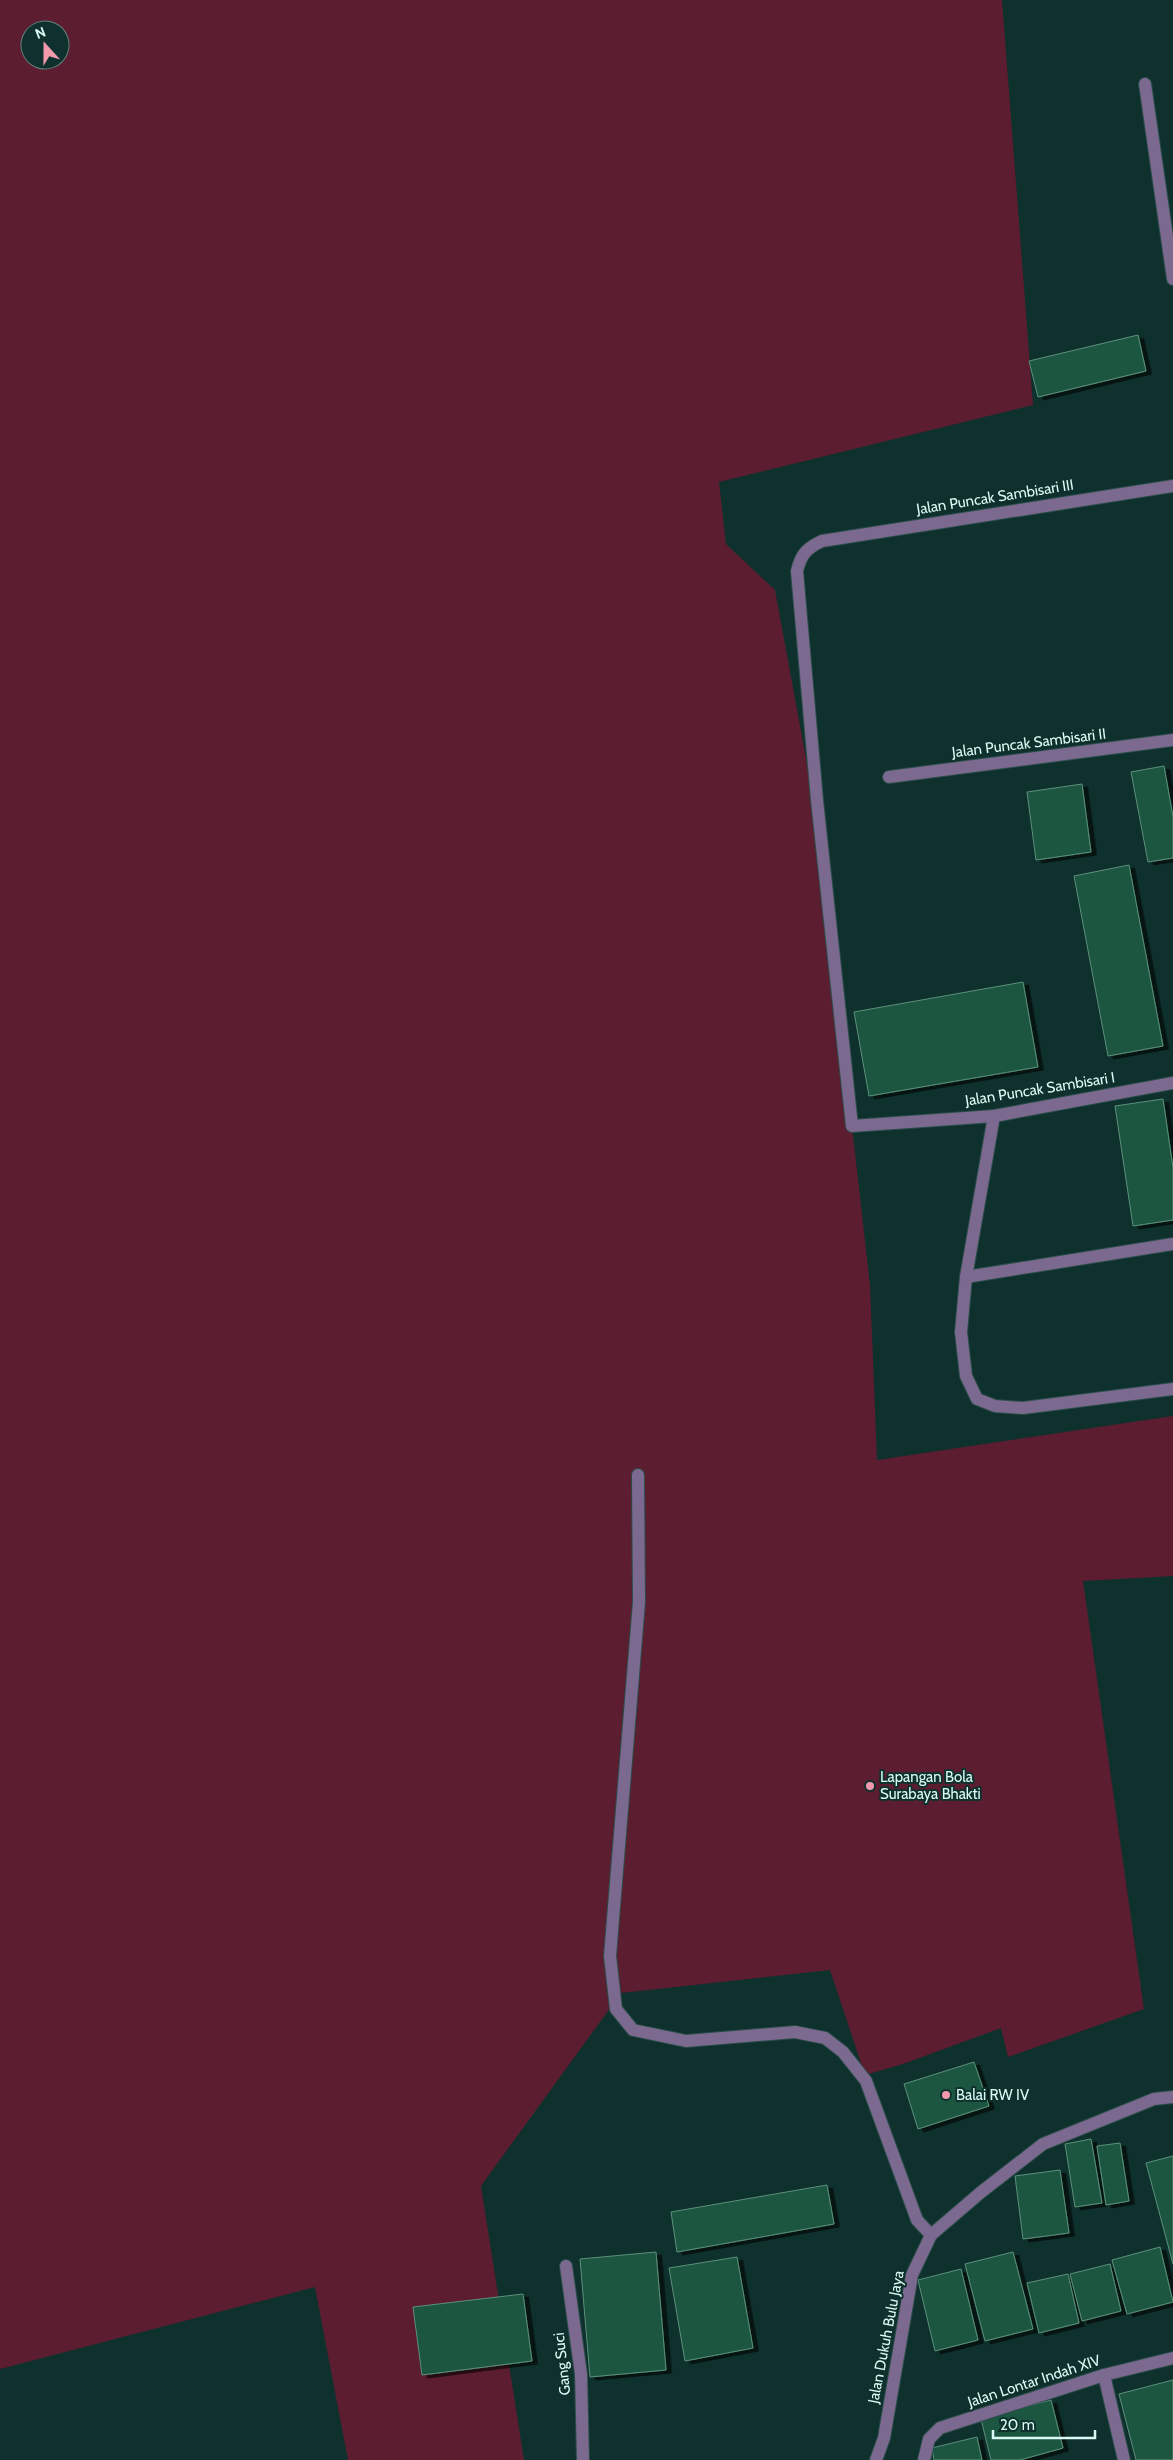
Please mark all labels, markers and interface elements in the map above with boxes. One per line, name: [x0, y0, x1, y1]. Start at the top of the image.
north arrow: [20, 20, 70, 70]
text: N: [32, 23, 48, 43]
street label: Jalan Puncak Sambisari III: [914, 476, 1075, 518]
street label: Jalan Puncak Sambisari II: [950, 725, 1107, 762]
street label: Jalan Puncak Sambisari I: [963, 1068, 1116, 1110]
place label: Lapangan Bola Surabaya Bhakti: [880, 1768, 981, 1803]
marker: Lapangan Bola Surabaya Bhakti: [864, 1780, 876, 1792]
place label: Balai RW IV: [956, 2086, 1030, 2104]
marker: Balai RW IV: [940, 2089, 952, 2101]
street label: Jalan Dukuh Bulu Jaya: [864, 2268, 908, 2406]
street label: Gang Suci: [550, 2332, 574, 2396]
street label: Jalan Lontar Indah XIV: [964, 2351, 1103, 2411]
scale bar: [993, 2408, 1096, 2440]
text: 20 m: [1000, 2416, 1035, 2434]

